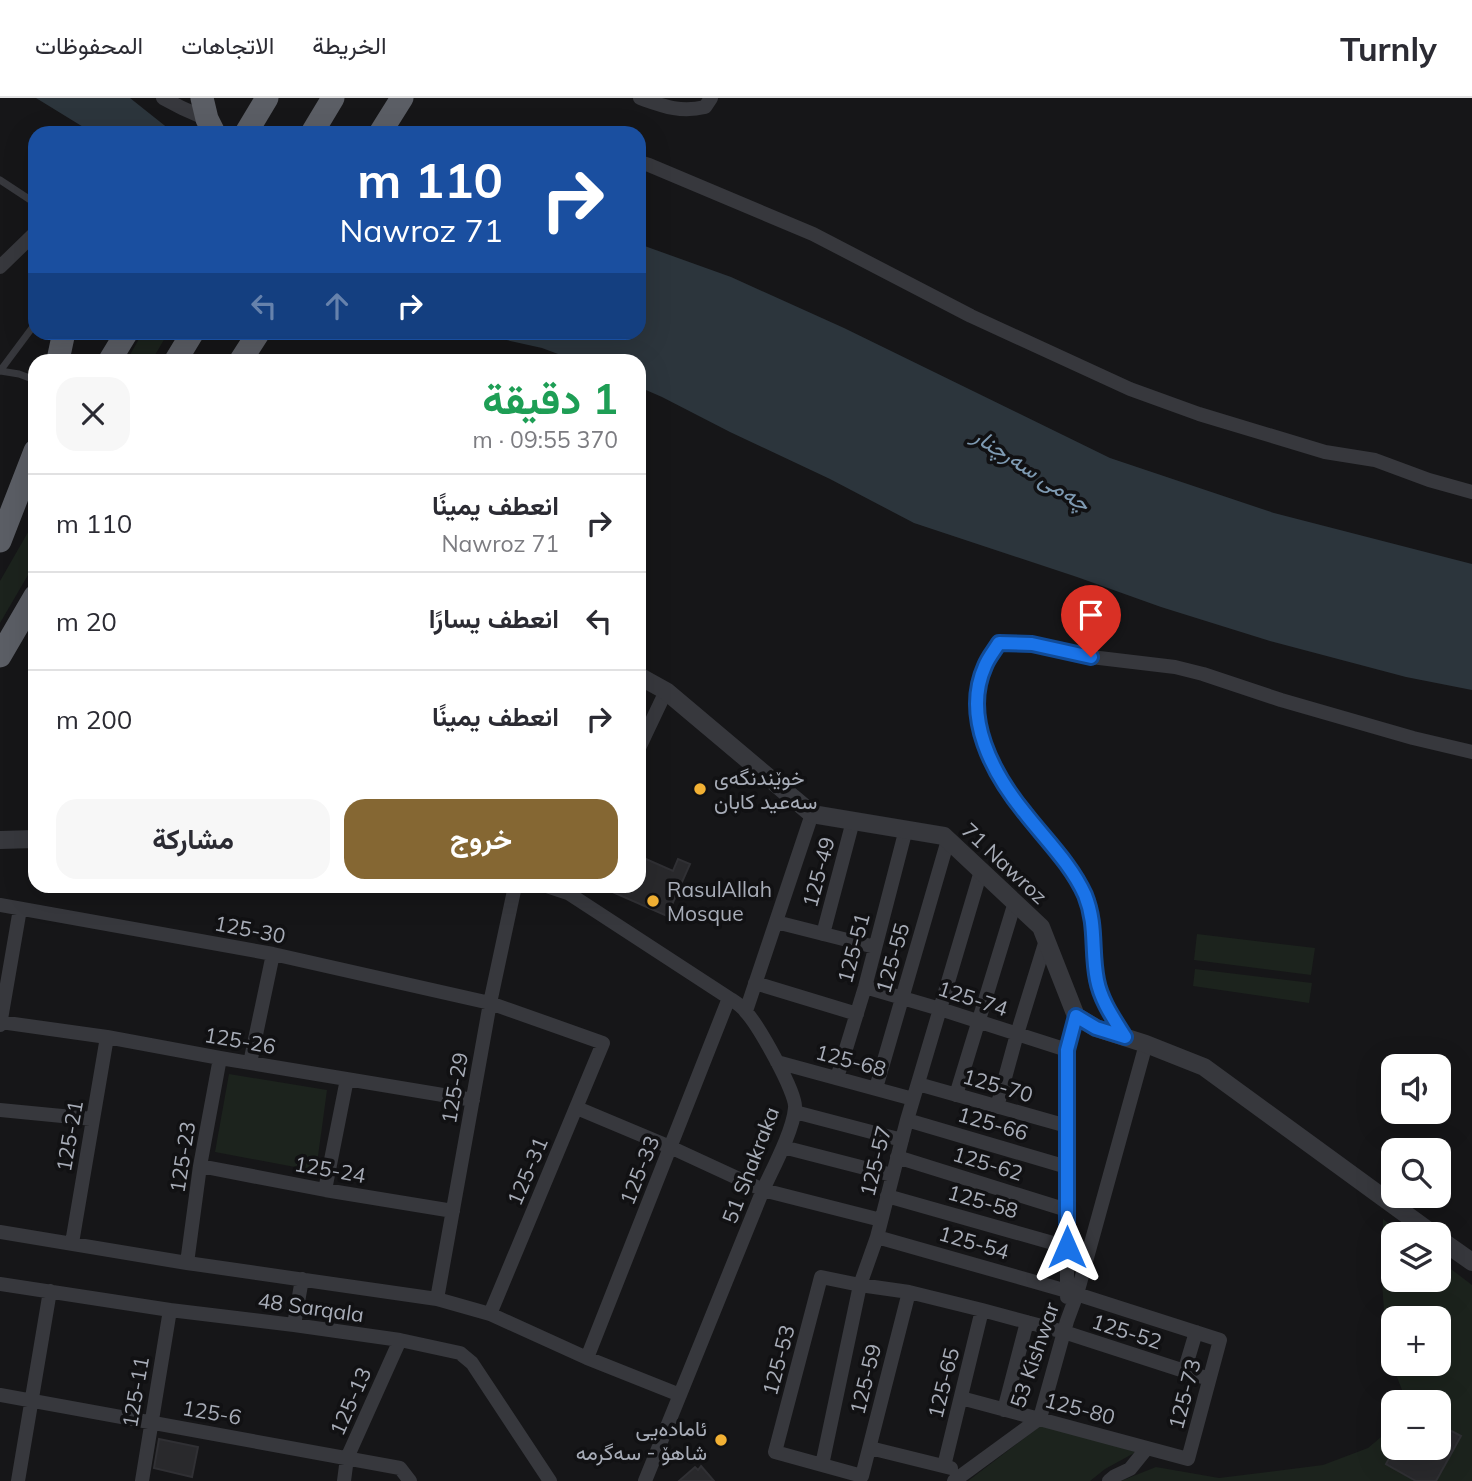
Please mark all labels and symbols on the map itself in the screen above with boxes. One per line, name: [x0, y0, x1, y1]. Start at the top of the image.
water label: چەمی سەرچنار: [965, 419, 1097, 520]
pin: [1061, 585, 1121, 657]
place label: خوێندنگەی سەعید کابان: [714, 764, 817, 814]
marker: خوێندنگەی سەعید کابان: [692, 781, 708, 797]
street label: 71 Nawroz: [957, 817, 1053, 909]
street label: 125-49: [796, 834, 840, 910]
place label: RasulAllah Mosque: [667, 876, 772, 926]
marker: RasulAllah Mosque: [645, 893, 661, 909]
street label: 125-30: [212, 909, 288, 949]
street label: 125-51: [831, 910, 875, 986]
street label: 125-55: [870, 920, 914, 996]
street label: 125-74: [935, 975, 1012, 1022]
street label: 125-26: [202, 1021, 278, 1059]
street label: 125-68: [813, 1038, 889, 1082]
street label: 125-29: [435, 1050, 473, 1126]
street label: 125-70: [960, 1063, 1036, 1107]
street label: 125-21: [50, 1098, 88, 1174]
street label: 125-66: [955, 1101, 1031, 1145]
street label: 51 Shakraka: [716, 1103, 784, 1227]
street label: 125-23: [164, 1119, 200, 1195]
street label: 125-57: [854, 1123, 896, 1199]
street label: 125-33: [613, 1132, 665, 1208]
street label: 125-31: [501, 1133, 553, 1209]
street label: 125-62: [950, 1140, 1026, 1186]
street label: 125-24: [292, 1150, 368, 1188]
street label: 125-58: [945, 1179, 1021, 1223]
position arrow: [1030, 1210, 1104, 1284]
street label: 125-54: [936, 1220, 1013, 1265]
street label: 48 Sarqala: [256, 1287, 366, 1327]
street label: 53 Kishwar: [1004, 1298, 1064, 1411]
street label: 125-52: [1089, 1308, 1165, 1354]
street label: 125-53: [756, 1322, 800, 1398]
street label: 125-59: [844, 1341, 886, 1417]
street label: 125-65: [922, 1345, 964, 1421]
street label: 125-11: [116, 1354, 154, 1430]
street label: 125-73: [1162, 1356, 1206, 1432]
street label: 125-13: [323, 1363, 377, 1439]
street label: 125-80: [1042, 1386, 1118, 1430]
street label: 125-6: [180, 1394, 244, 1430]
place label: ئامادەیی شاهۆ - سەگرمە: [576, 1415, 707, 1466]
marker: ئامادەیی شاهۆ - سەگرمە: [713, 1432, 729, 1448]

